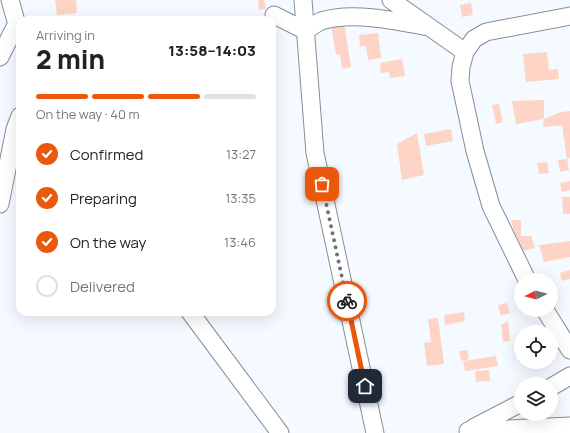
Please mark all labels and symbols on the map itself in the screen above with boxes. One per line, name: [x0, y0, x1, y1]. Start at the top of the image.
pin: [305, 167, 339, 201]
north arrow: [514, 273, 558, 317]
courier: [327, 281, 367, 321]
pin: [348, 369, 382, 403]

